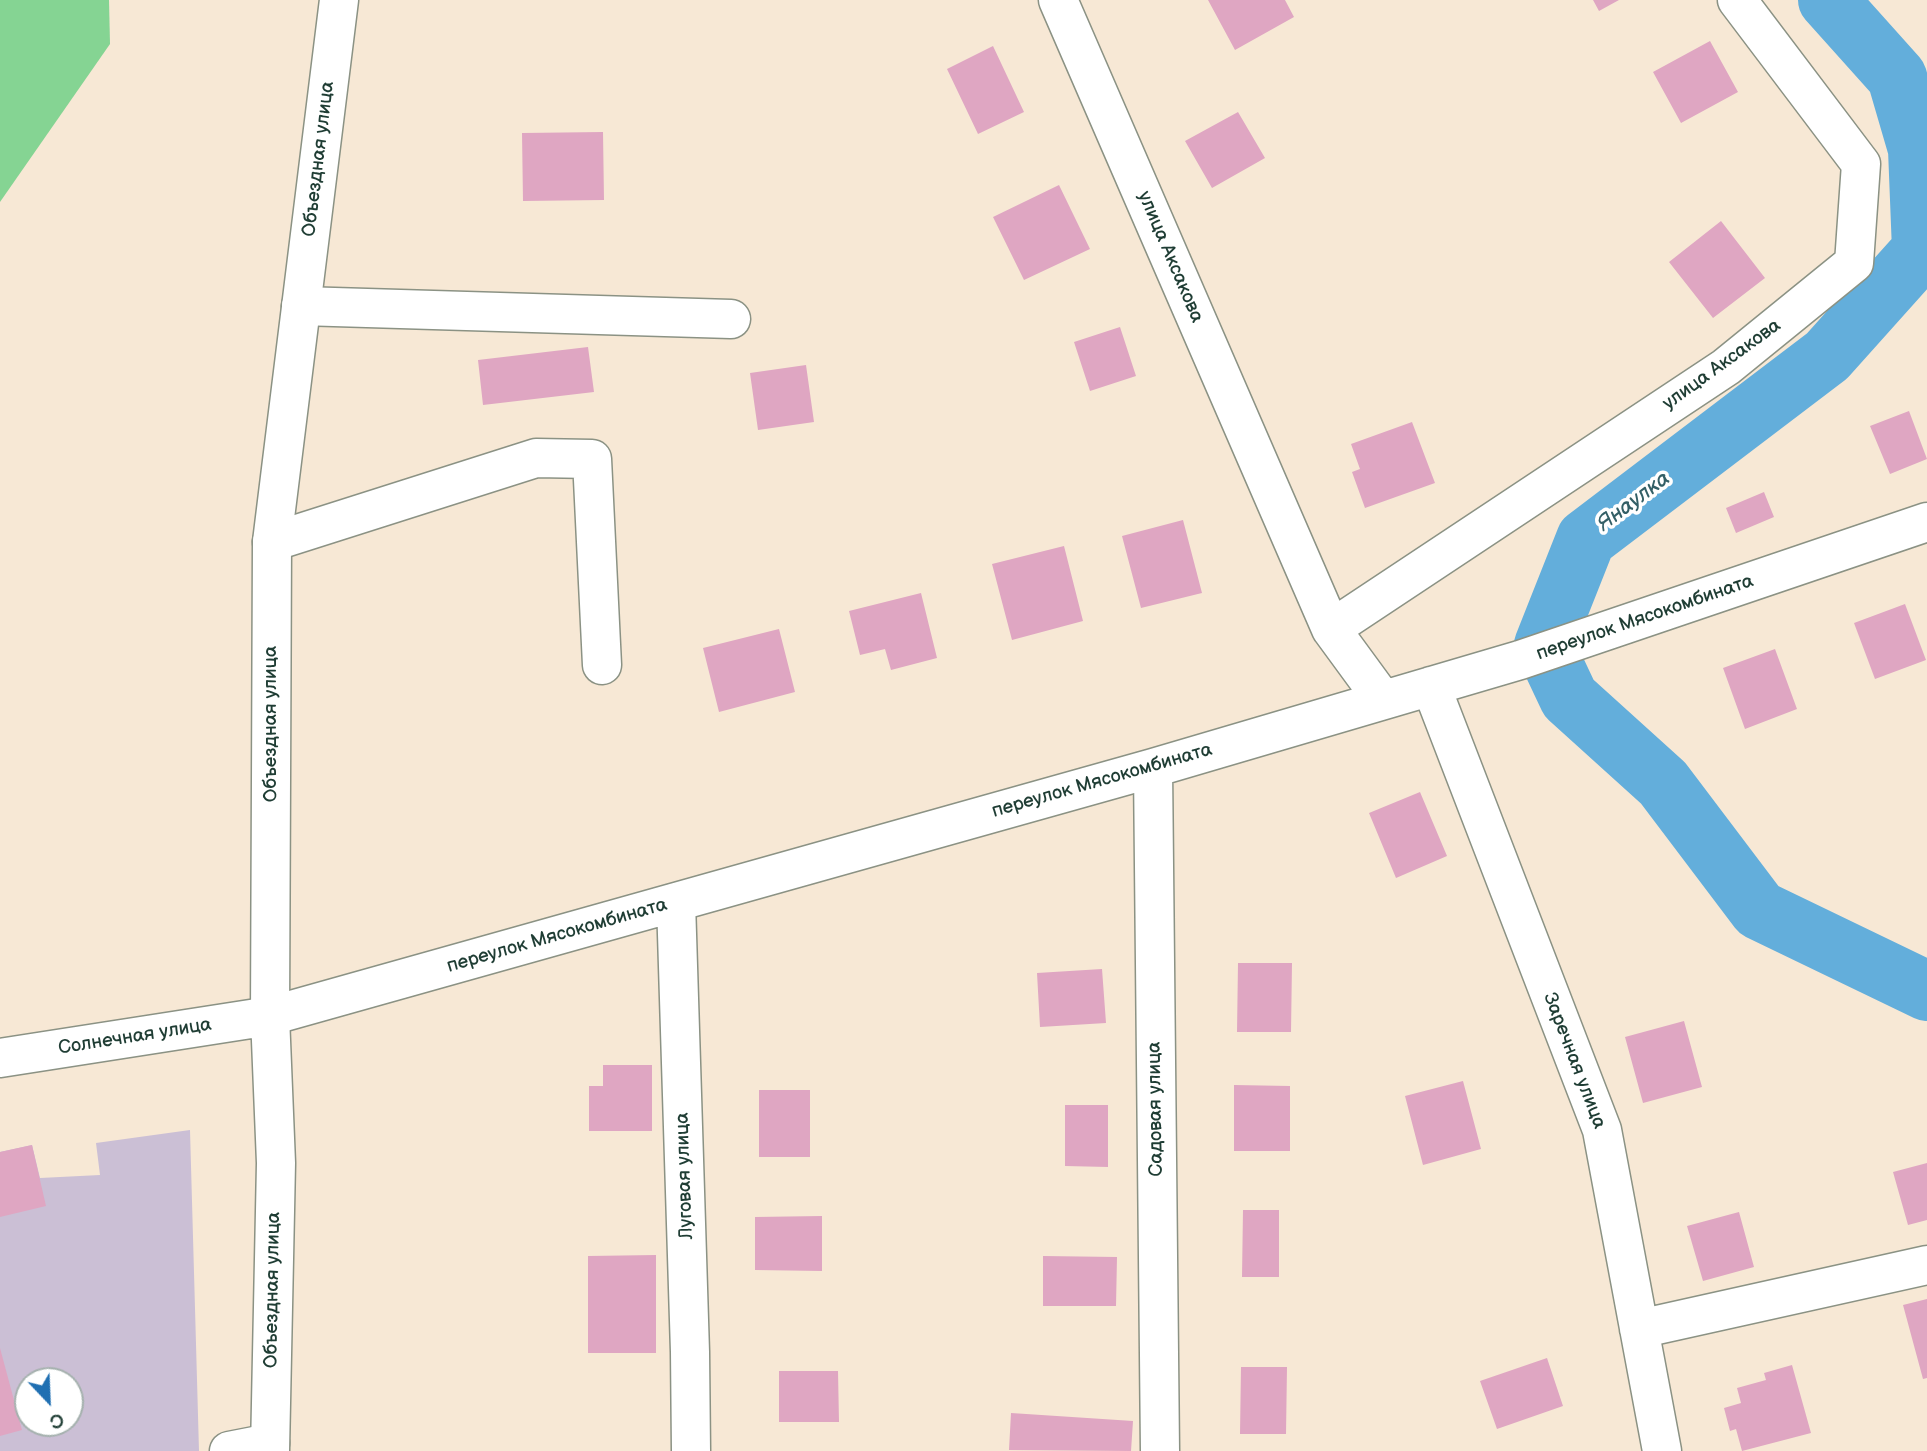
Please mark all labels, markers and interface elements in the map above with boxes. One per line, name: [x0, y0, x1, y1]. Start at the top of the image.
street label: Объездная улица: [298, 80, 340, 238]
street label: улица Аксакова: [1132, 188, 1208, 326]
street label: улица Аксакова: [1658, 315, 1786, 415]
water label: Янаулка: [1593, 467, 1675, 537]
street label: переулок Мясокомбината: [1533, 570, 1757, 666]
street label: Объездная улица: [260, 646, 282, 802]
street label: переулок Мясокомбината: [989, 739, 1215, 823]
street label: переулок Мясокомбината: [444, 894, 670, 978]
street label: Заречная улица: [1538, 990, 1610, 1132]
street label: Солнечная улица: [57, 1014, 213, 1060]
street label: Садовая улица: [1143, 1041, 1169, 1177]
street label: Луговая улица: [671, 1112, 699, 1240]
street label: Объездная улица: [260, 1212, 286, 1368]
north arrow: [14, 1367, 84, 1437]
text: С: [46, 1407, 67, 1433]

